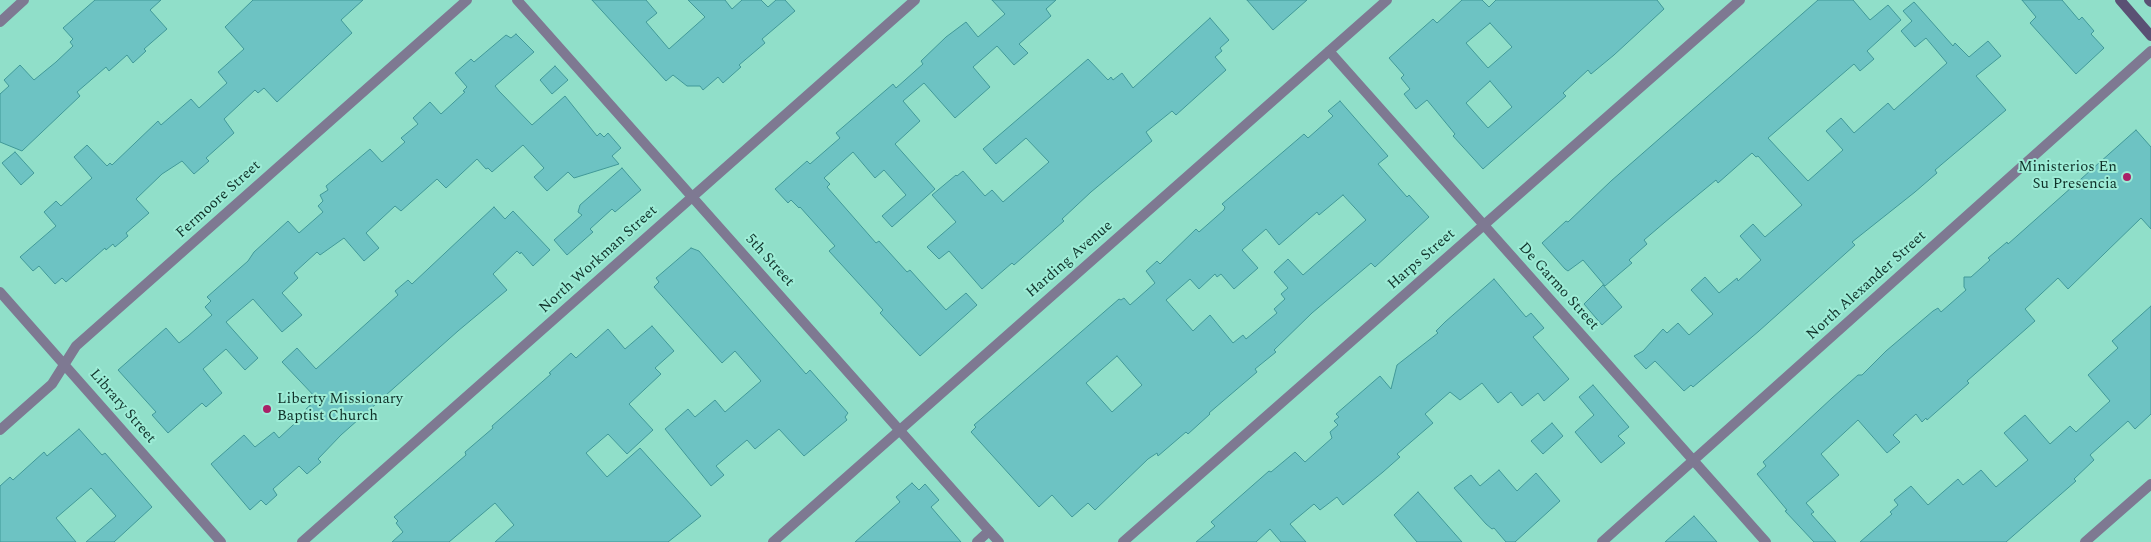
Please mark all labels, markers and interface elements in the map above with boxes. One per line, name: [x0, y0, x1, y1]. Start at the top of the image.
street label: Fermoore Street: [173, 157, 265, 243]
place label: Ministerios En Su Presencia: [2018, 159, 2117, 194]
marker: Ministerios En Su Presencia: [2121, 171, 2133, 183]
street label: North Workman Street: [536, 202, 662, 318]
street label: Harding Avenue: [1023, 218, 1117, 302]
street label: Harps Street: [1385, 226, 1459, 294]
street label: North Alexander Street: [1804, 228, 1930, 344]
street label: 5th Street: [741, 231, 797, 291]
street label: De Garmo Street: [1514, 240, 1602, 334]
street label: Library Street: [85, 366, 159, 448]
place label: Liberty Missionary Baptist Church: [277, 391, 403, 426]
marker: Liberty Missionary Baptist Church: [261, 403, 273, 415]

